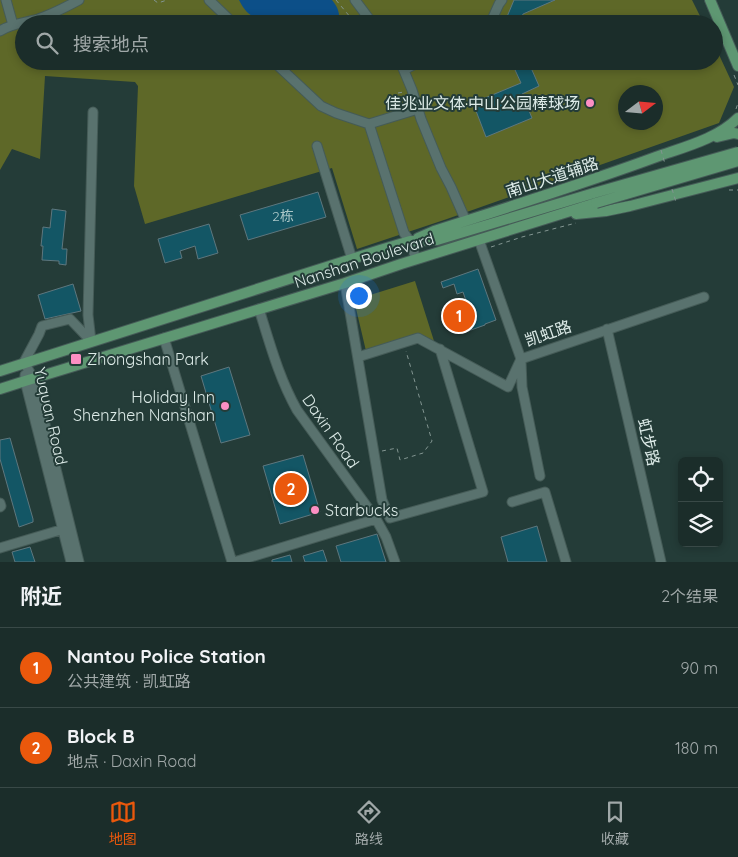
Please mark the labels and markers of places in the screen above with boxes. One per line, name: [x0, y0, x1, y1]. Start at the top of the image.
place label: 佳兆业文体·中山公园棒球场: [385, 93, 580, 113]
marker: 佳兆业文体·中山公园棒球场: [584, 97, 596, 109]
pin: 1: [443, 297, 475, 335]
place label: Zhongshan Park: [87, 349, 209, 369]
marker: Zhongshan Park: [69, 352, 83, 366]
place label: Holiday Inn Shenzhen Nanshan: [73, 387, 215, 425]
marker: Holiday Inn Shenzhen Nanshan: [219, 400, 231, 412]
pin: 2: [275, 470, 307, 508]
place label: Starbucks: [325, 500, 398, 520]
marker: Starbucks: [309, 504, 321, 516]

